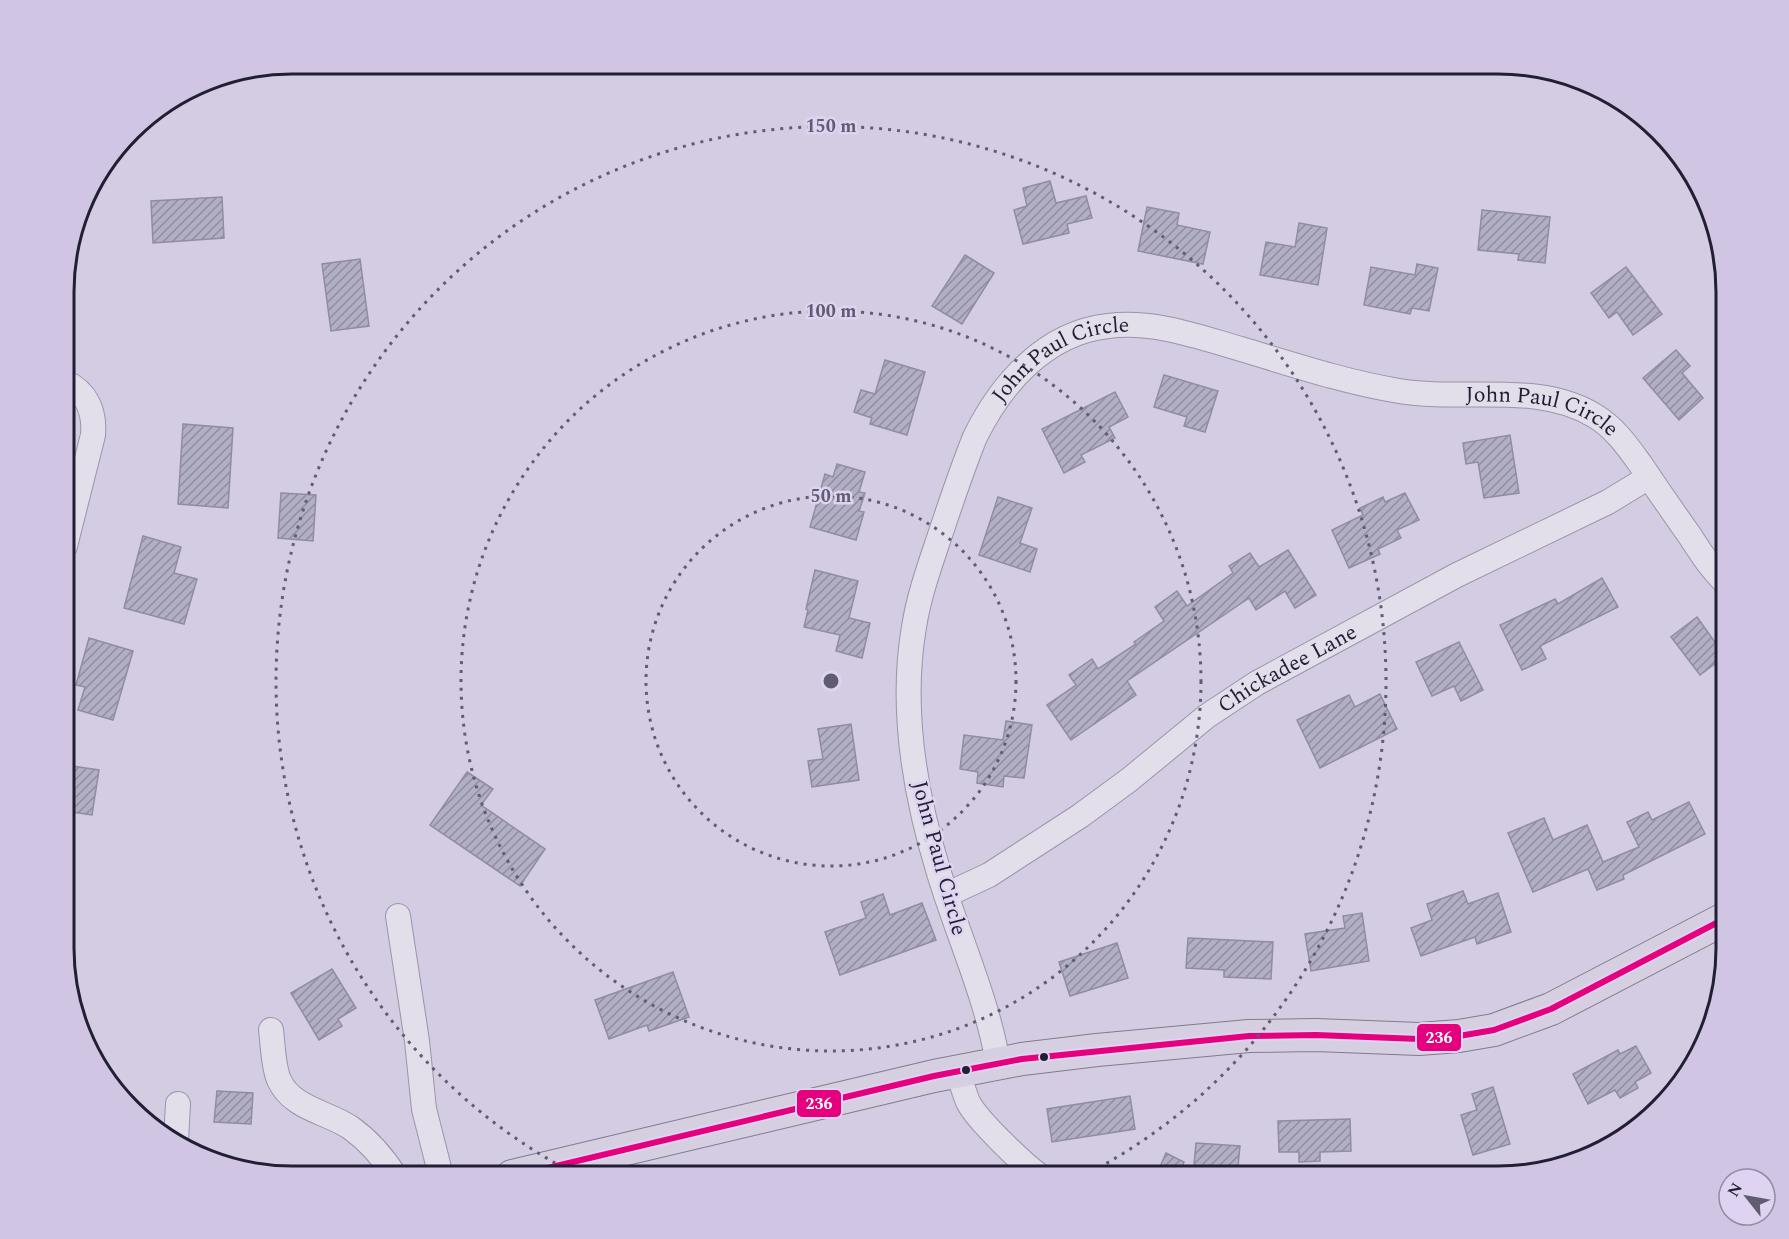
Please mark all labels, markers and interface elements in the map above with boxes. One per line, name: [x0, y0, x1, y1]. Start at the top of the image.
text: 150 m: [805, 113, 857, 140]
text: 100 m: [805, 298, 857, 325]
street label: John Paul Circle: [983, 308, 1130, 410]
street label: John Paul Circle: [1465, 378, 1627, 444]
text: 50 m: [811, 483, 851, 510]
street label: Chickadee Lane: [1211, 615, 1363, 721]
centre of rings: [821, 671, 841, 691]
street label: John Paul Circle: [902, 777, 976, 939]
line badge: 236: [1416, 1023, 1462, 1052]
text: 236: [1426, 1026, 1452, 1050]
unlabelled marker: [1038, 1051, 1050, 1063]
unlabelled marker: [960, 1064, 972, 1076]
line badge: 236: [796, 1089, 842, 1118]
text: 236: [806, 1092, 832, 1116]
north arrow: [1717, 1167, 1777, 1227]
text: N: [1721, 1178, 1749, 1202]

